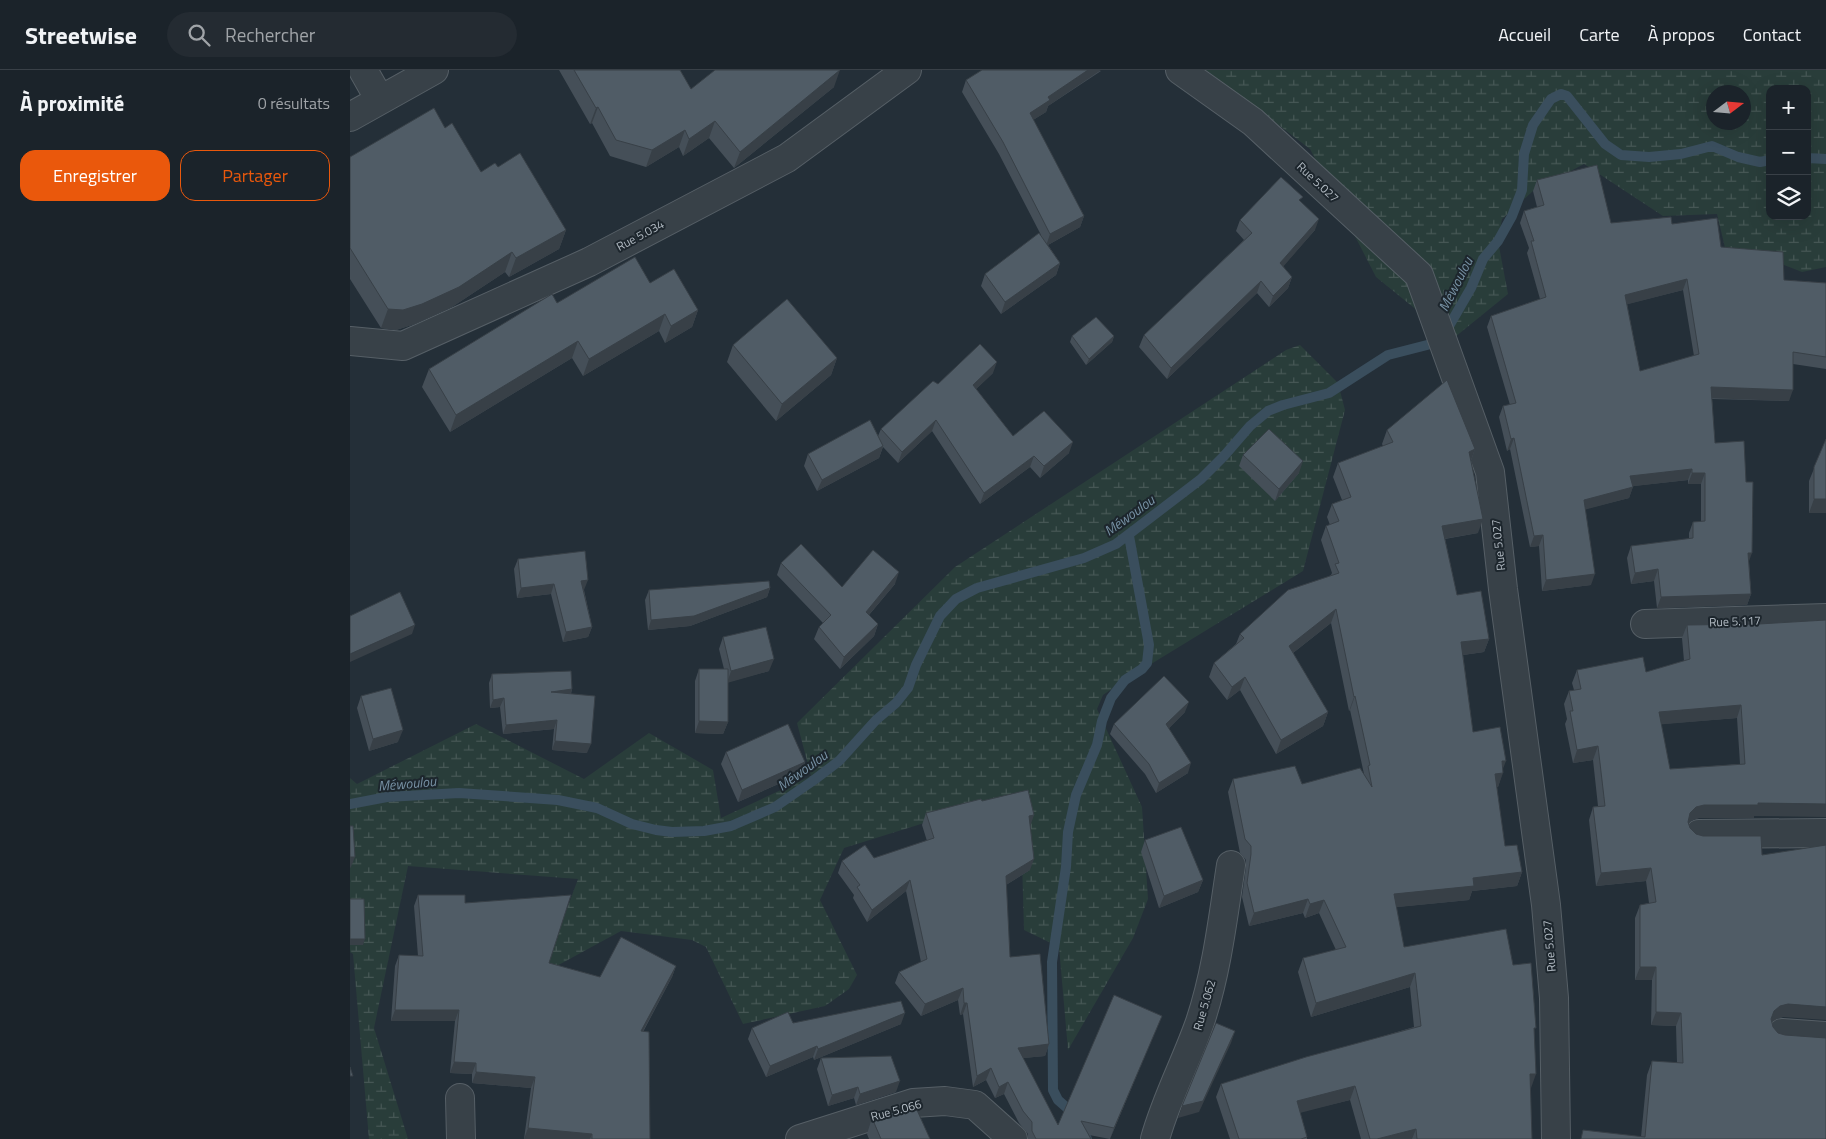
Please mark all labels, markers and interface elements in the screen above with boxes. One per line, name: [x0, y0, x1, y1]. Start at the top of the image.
search box: [167, 12, 517, 57]
text: Streetwise: [25, 17, 137, 53]
text: Rechercher: [225, 20, 315, 49]
icon: search: [185, 21, 213, 49]
text: Accueil: [1498, 21, 1551, 48]
text: Carte: [1579, 21, 1620, 48]
text: À propos: [1648, 21, 1715, 48]
text: Contact: [1743, 21, 1801, 48]
north arrow: [1706, 85, 1751, 130]
map controls: [1766, 85, 1811, 220]
button: +: [1766, 85, 1811, 130]
text: À proximité: [20, 87, 124, 119]
text: 0 résultats: [258, 91, 330, 115]
button: −: [1766, 130, 1811, 175]
button: Enregistrer: [20, 150, 170, 201]
button: Partager: [180, 150, 330, 201]
street label: Rue 5.027: [1293, 157, 1343, 207]
button: layers: [1766, 175, 1811, 220]
street label: Rue 5.034: [613, 214, 668, 256]
water label: Méwoulou: [1432, 252, 1478, 315]
water label: Méwoulou: [1099, 489, 1160, 541]
street label: Rue 5.027: [1486, 518, 1510, 572]
street label: Rue 5.117: [1709, 611, 1761, 631]
water label: Méwoulou: [772, 744, 833, 796]
water label: Méwoulou: [377, 770, 438, 796]
street label: Rue 5.027: [1537, 919, 1561, 973]
street label: Rue 5.062: [1188, 977, 1220, 1033]
street label: Rue 5.066: [868, 1094, 924, 1126]

